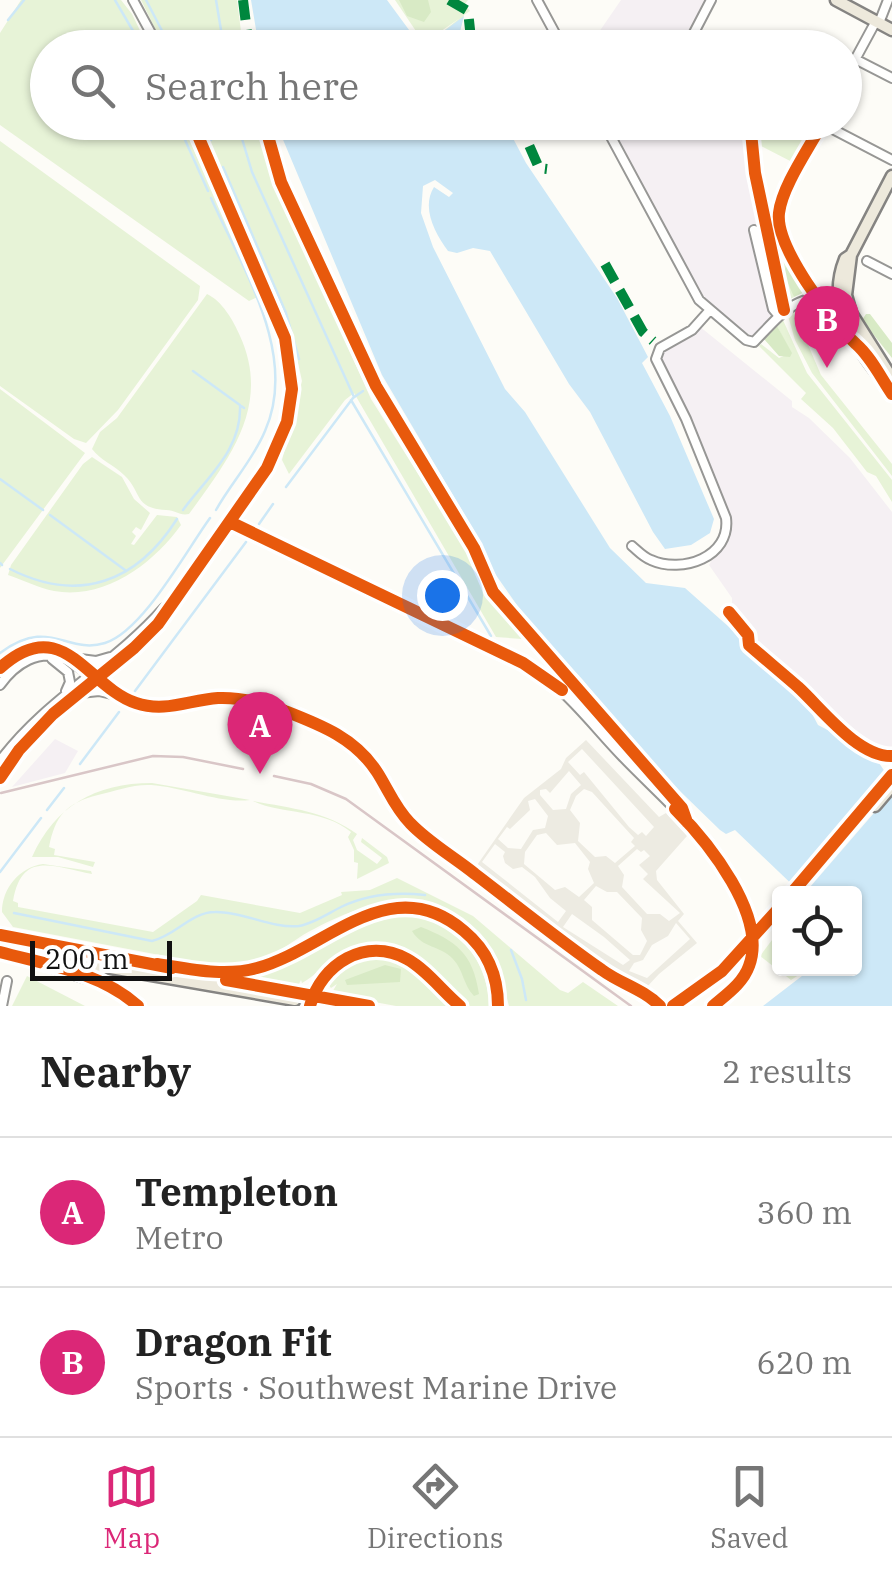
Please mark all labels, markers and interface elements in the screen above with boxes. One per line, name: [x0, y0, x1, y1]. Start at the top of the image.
search box: [30, 30, 862, 140]
icon: search: [65, 58, 120, 113]
text: Search here: [145, 61, 359, 110]
pin: B: [794, 286, 860, 368]
your location: [417, 570, 468, 621]
pin: A: [228, 692, 292, 774]
map controls: [772, 886, 862, 976]
button: locate: [772, 886, 862, 976]
scale bar: [30, 936, 172, 980]
text: 200 m: [45, 940, 129, 977]
text: Nearby: [40, 1044, 191, 1099]
text: 2 results: [722, 1050, 852, 1092]
text: Templeton: [135, 1167, 338, 1216]
text: A: [61, 1191, 84, 1233]
text: 360 m: [756, 1191, 852, 1233]
text: Metro: [135, 1216, 224, 1258]
text: Dragon Fit: [135, 1317, 332, 1366]
text: B: [61, 1341, 84, 1383]
text: 620 m: [756, 1341, 852, 1383]
text: Sports · Southwest Marine Drive: [135, 1366, 617, 1408]
tab: Map: [103, 1459, 160, 1556]
tab: Directions: [367, 1459, 503, 1556]
tab: Saved: [710, 1459, 789, 1556]

